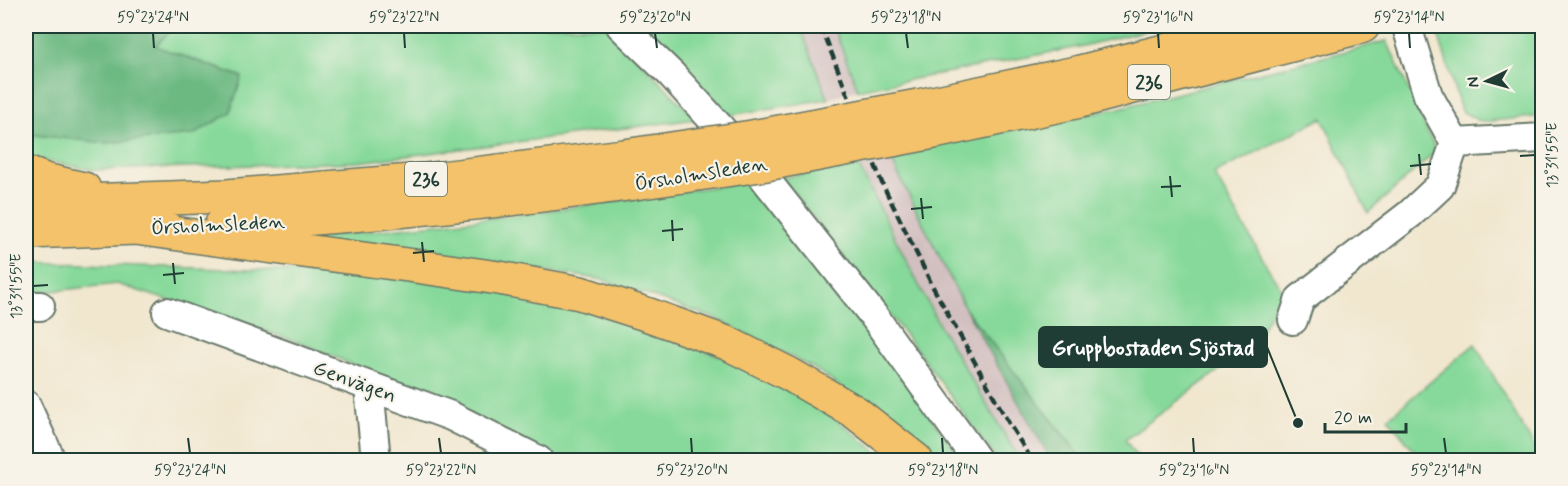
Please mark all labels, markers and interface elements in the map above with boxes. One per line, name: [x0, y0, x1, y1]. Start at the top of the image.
text: 59°23'24"N: [117, 8, 189, 28]
text: 59°23'22"N: [369, 8, 439, 28]
text: 59°23'20"N: [619, 8, 691, 28]
text: 59°23'18"N: [871, 8, 941, 28]
text: 59°23'16"N: [1123, 8, 1193, 28]
text: 59°23'14"N: [1373, 8, 1445, 28]
north arrow: [1457, 51, 1517, 111]
road number: 236: [1128, 65, 1170, 99]
text: N: [1463, 76, 1484, 88]
text: 13°31'55"E: [1543, 122, 1563, 188]
street label: Örsholmsleden: [633, 150, 770, 198]
road number: 236: [405, 162, 447, 196]
street label: Örsholmsleden: [150, 207, 286, 242]
text: 13°31'55"E: [7, 253, 27, 319]
callout: Gruppbostaden Sjöstad: [1039, 327, 1267, 367]
text: Gruppbostaden Sjöstad: [1052, 335, 1254, 363]
street label: Genvägen: [309, 354, 400, 410]
scale bar: [1325, 396, 1406, 434]
text: 20 m: [1334, 406, 1372, 430]
text: 59°23'24"N: [154, 461, 226, 481]
text: 59°23'22"N: [406, 461, 476, 481]
text: 59°23'20"N: [656, 461, 728, 481]
text: 59°23'18"N: [908, 461, 978, 481]
text: 59°23'16"N: [1159, 461, 1229, 481]
text: 59°23'14"N: [1410, 461, 1482, 481]

